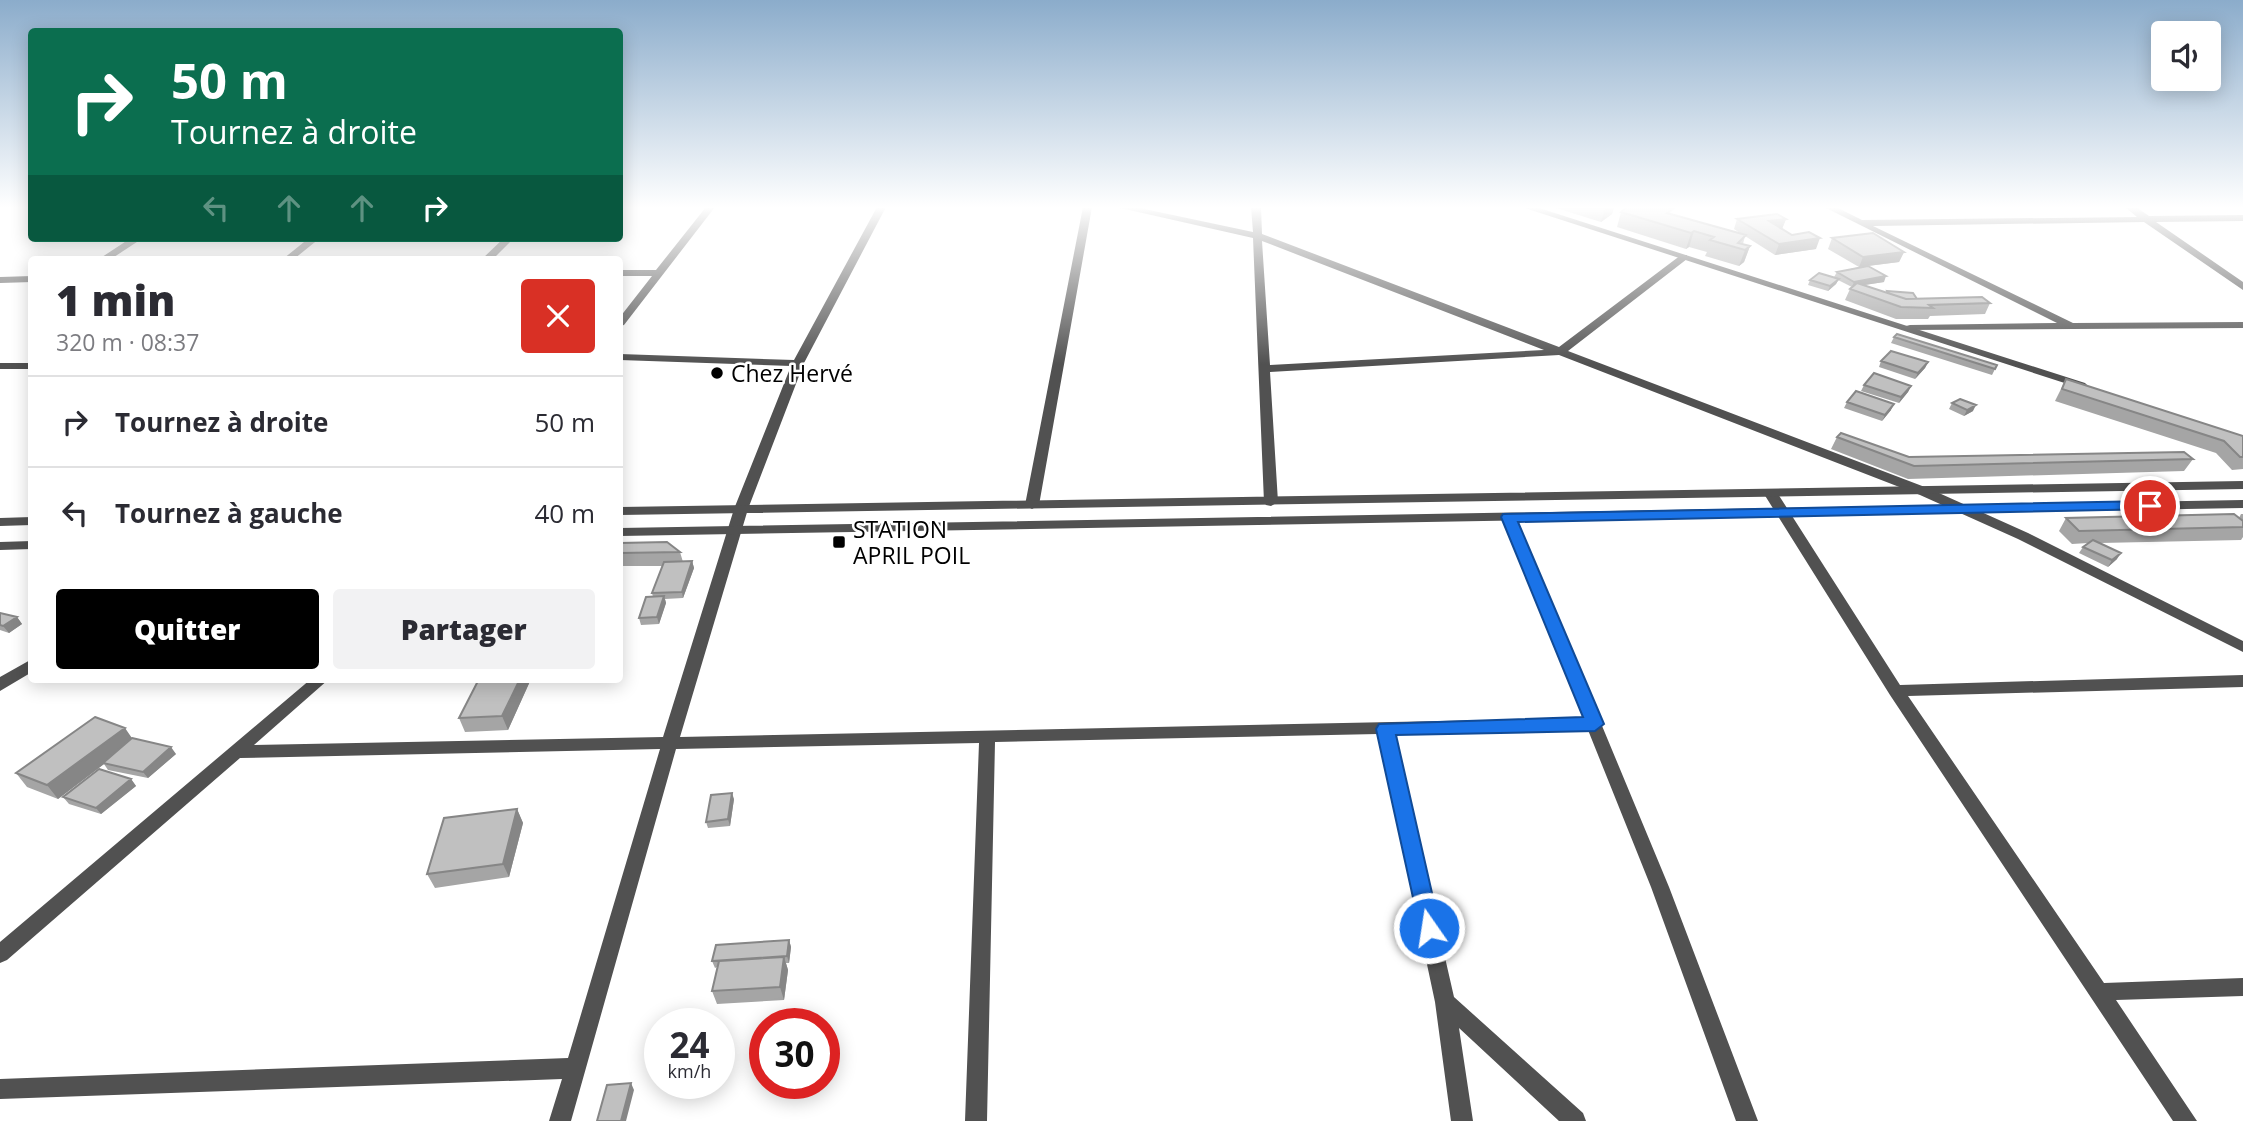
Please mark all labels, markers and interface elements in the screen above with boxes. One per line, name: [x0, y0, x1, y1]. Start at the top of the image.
map controls: [2151, 21, 2221, 91]
button: sound: [2151, 21, 2221, 91]
text: 50 m: [171, 47, 288, 113]
icon: right: [56, 56, 147, 147]
text: Tournez à droite: [171, 110, 417, 153]
icon: left: [197, 189, 235, 227]
icon: ahead: [270, 189, 308, 227]
icon: ahead: [343, 189, 381, 227]
icon: right: [416, 189, 454, 227]
text: 1 min: [56, 271, 175, 328]
button: close: [521, 279, 595, 353]
text: 320 m · 08:37: [56, 326, 199, 358]
place label: Chez Hervé: [731, 357, 853, 389]
marker: Chez Hervé: [709, 365, 725, 381]
icon: right: [56, 403, 94, 441]
text: Tournez à droite: [115, 404, 328, 440]
text: 50 m: [534, 404, 595, 440]
pin: [2120, 476, 2180, 536]
icon: arrive: [2131, 487, 2169, 525]
icon: left: [56, 494, 94, 532]
text: Tournez à gauche: [115, 495, 343, 531]
text: 40 m: [534, 495, 595, 531]
place label: STATION APRIL POIL: [853, 513, 970, 571]
marker: STATION APRIL POIL: [831, 534, 847, 550]
button: Quitter: [56, 589, 319, 669]
button: Partager: [333, 589, 595, 669]
position arrow: [1392, 891, 1466, 965]
speed limit sign: 30: [749, 1008, 840, 1099]
text: 24: [669, 1021, 710, 1068]
text: km/h: [668, 1059, 711, 1083]

